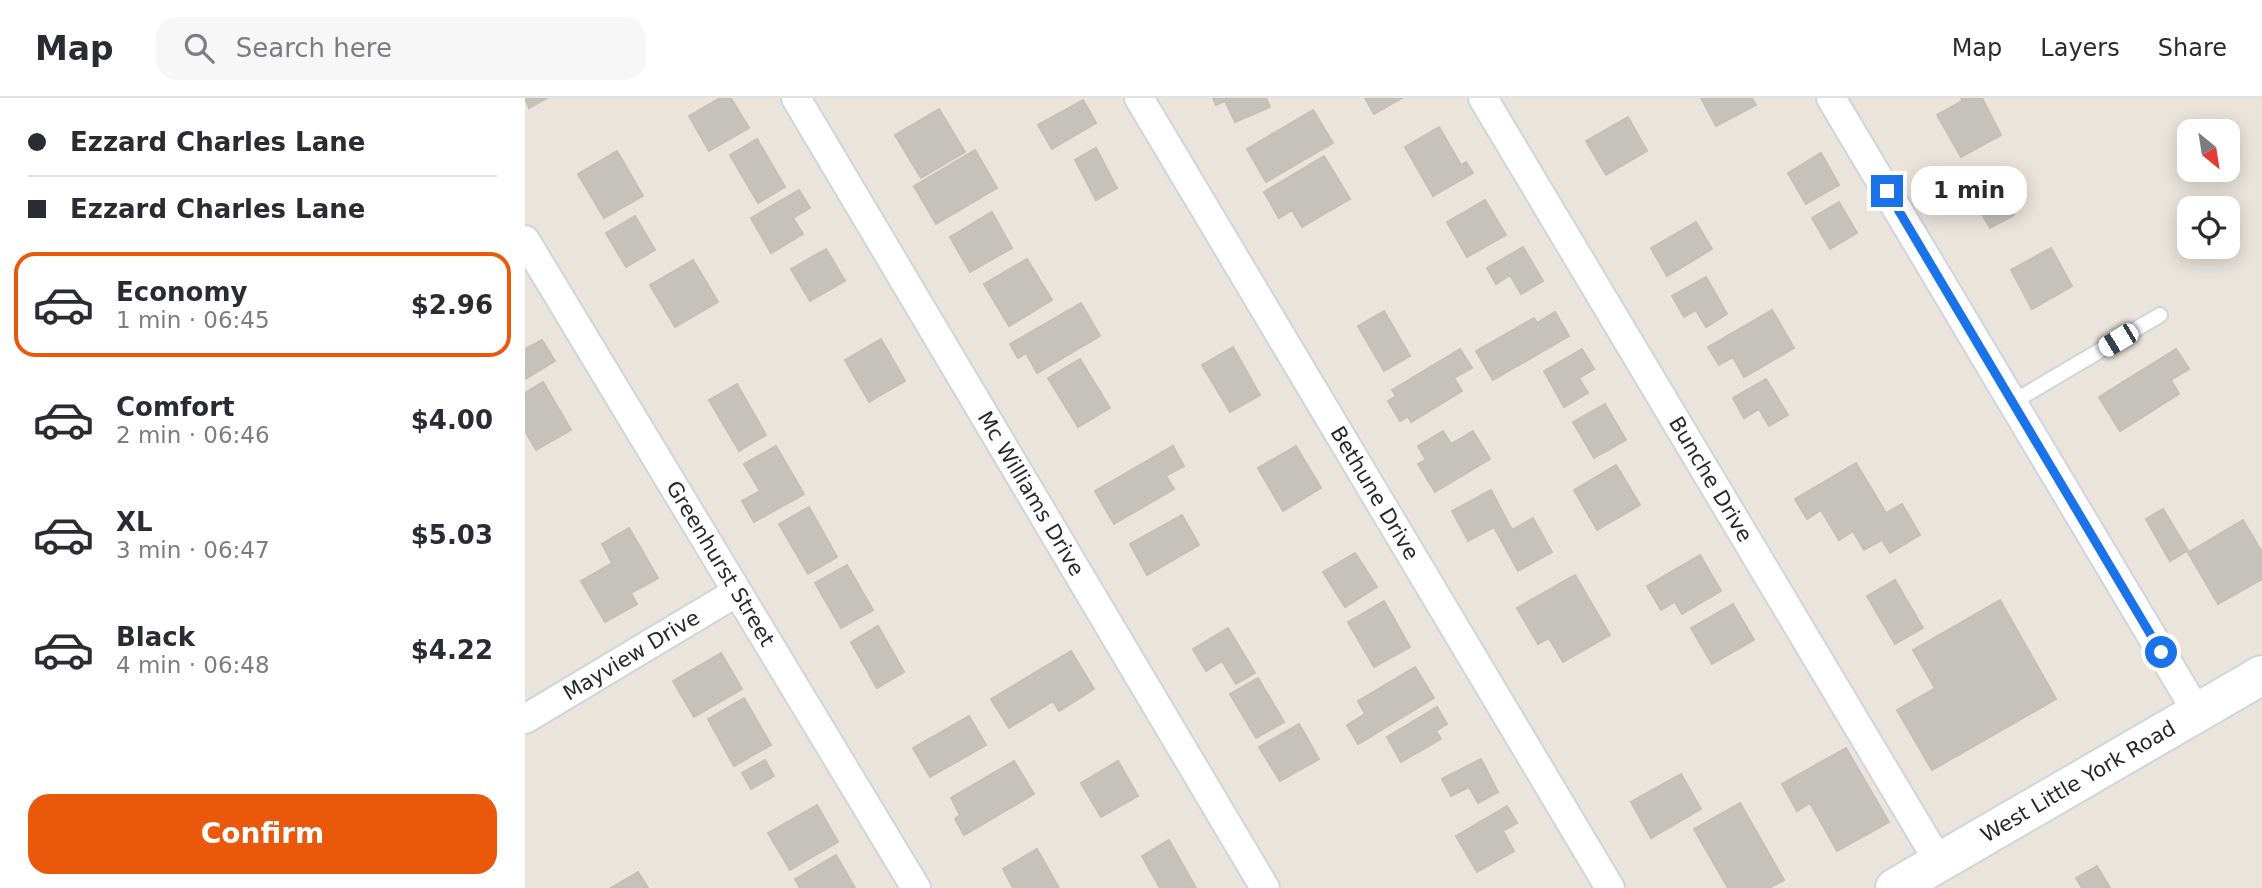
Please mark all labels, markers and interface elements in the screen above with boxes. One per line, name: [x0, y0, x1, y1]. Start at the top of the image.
search box: [156, 17, 646, 80]
text: Map: [35, 29, 114, 68]
icon: search: [180, 29, 218, 67]
text: Search here: [236, 33, 392, 63]
text: Map: [1952, 34, 2002, 62]
text: Layers: [2040, 34, 2120, 62]
text: Share: [2158, 34, 2227, 62]
north arrow: [2177, 119, 2240, 182]
map controls: [2177, 119, 2240, 259]
text: Ezzard Charles Lane: [70, 127, 365, 157]
callout: 1 min: [1911, 166, 2027, 216]
route end: [1871, 175, 1903, 207]
text: 1 min: [1933, 177, 2005, 203]
text: Ezzard Charles Lane: [70, 194, 365, 224]
button: locate: [2177, 196, 2240, 259]
icon: car: [32, 273, 95, 336]
text: Economy: [116, 277, 247, 307]
text: $2.96: [411, 290, 493, 320]
text: 1 min · 06:45: [116, 307, 270, 333]
car: [2095, 320, 2142, 360]
icon: car: [32, 388, 95, 451]
text: Comfort: [116, 392, 234, 422]
text: $4.00: [411, 405, 493, 435]
street label: Mc Williams Drive: [973, 407, 1089, 580]
street label: Bunche Drive: [1664, 412, 1757, 546]
text: 2 min · 06:46: [116, 422, 270, 448]
street label: Bethune Drive: [1326, 422, 1424, 564]
street label: Greenhurst Street: [661, 477, 779, 651]
icon: car: [32, 503, 95, 566]
text: XL: [116, 507, 153, 537]
text: $5.03: [411, 520, 493, 550]
text: 3 min · 06:47: [116, 537, 270, 563]
street label: Mayview Drive: [559, 605, 704, 705]
icon: car: [32, 618, 95, 681]
text: Black: [116, 622, 195, 652]
text: $4.22: [411, 635, 493, 665]
route start: [2145, 636, 2177, 668]
text: 4 min · 06:48: [116, 652, 270, 678]
street label: West Little York Road: [1977, 716, 2180, 847]
button: Confirm: [28, 794, 497, 874]

